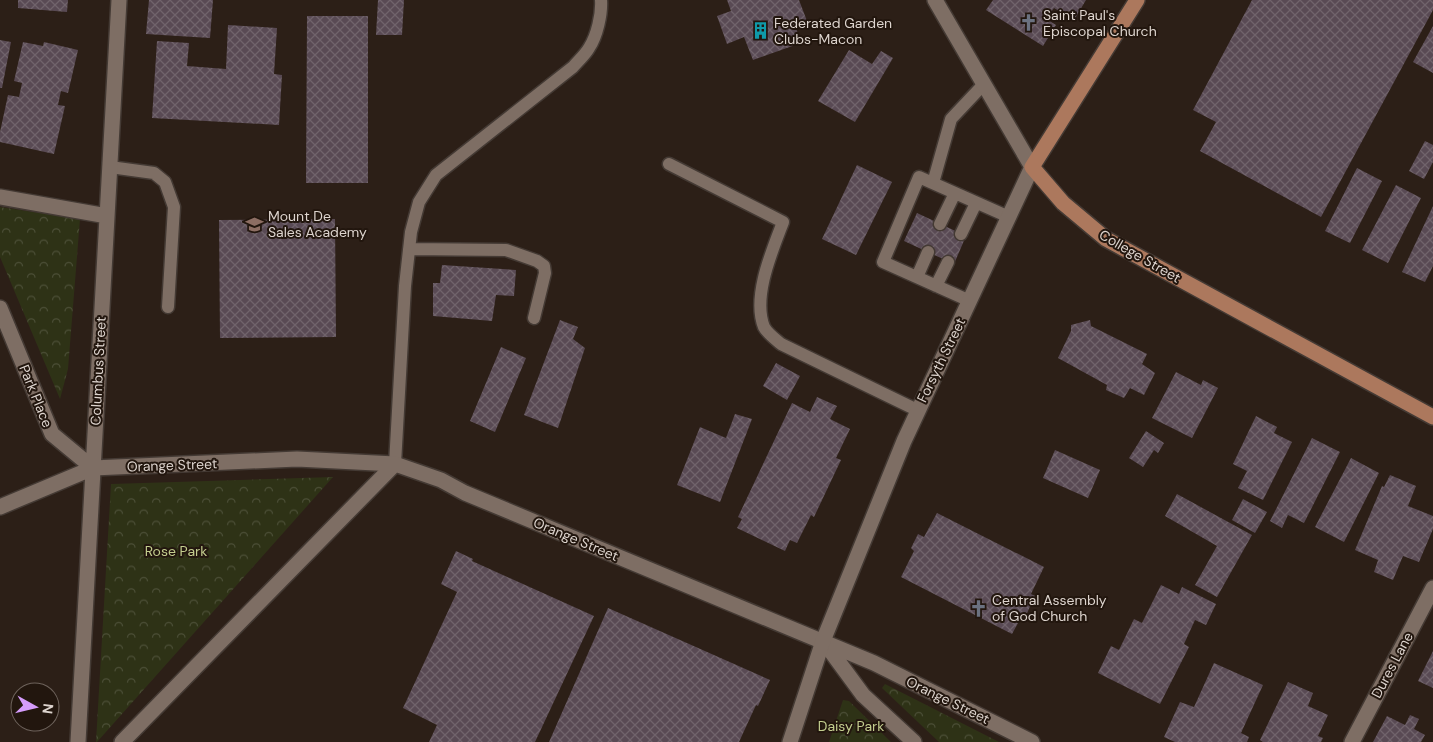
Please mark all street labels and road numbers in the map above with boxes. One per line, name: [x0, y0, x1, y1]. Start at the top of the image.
street label: College Street: [1096, 225, 1184, 287]
street label: Forsyth Street: [913, 315, 969, 405]
street label: Columbus Street: [86, 316, 110, 426]
street label: Park Place: [15, 362, 57, 430]
street label: Orange Street: [126, 454, 218, 476]
street label: Orange Street: [531, 513, 621, 565]
street label: Dures Lane: [1367, 629, 1417, 701]
street label: Orange Street: [903, 672, 993, 728]

